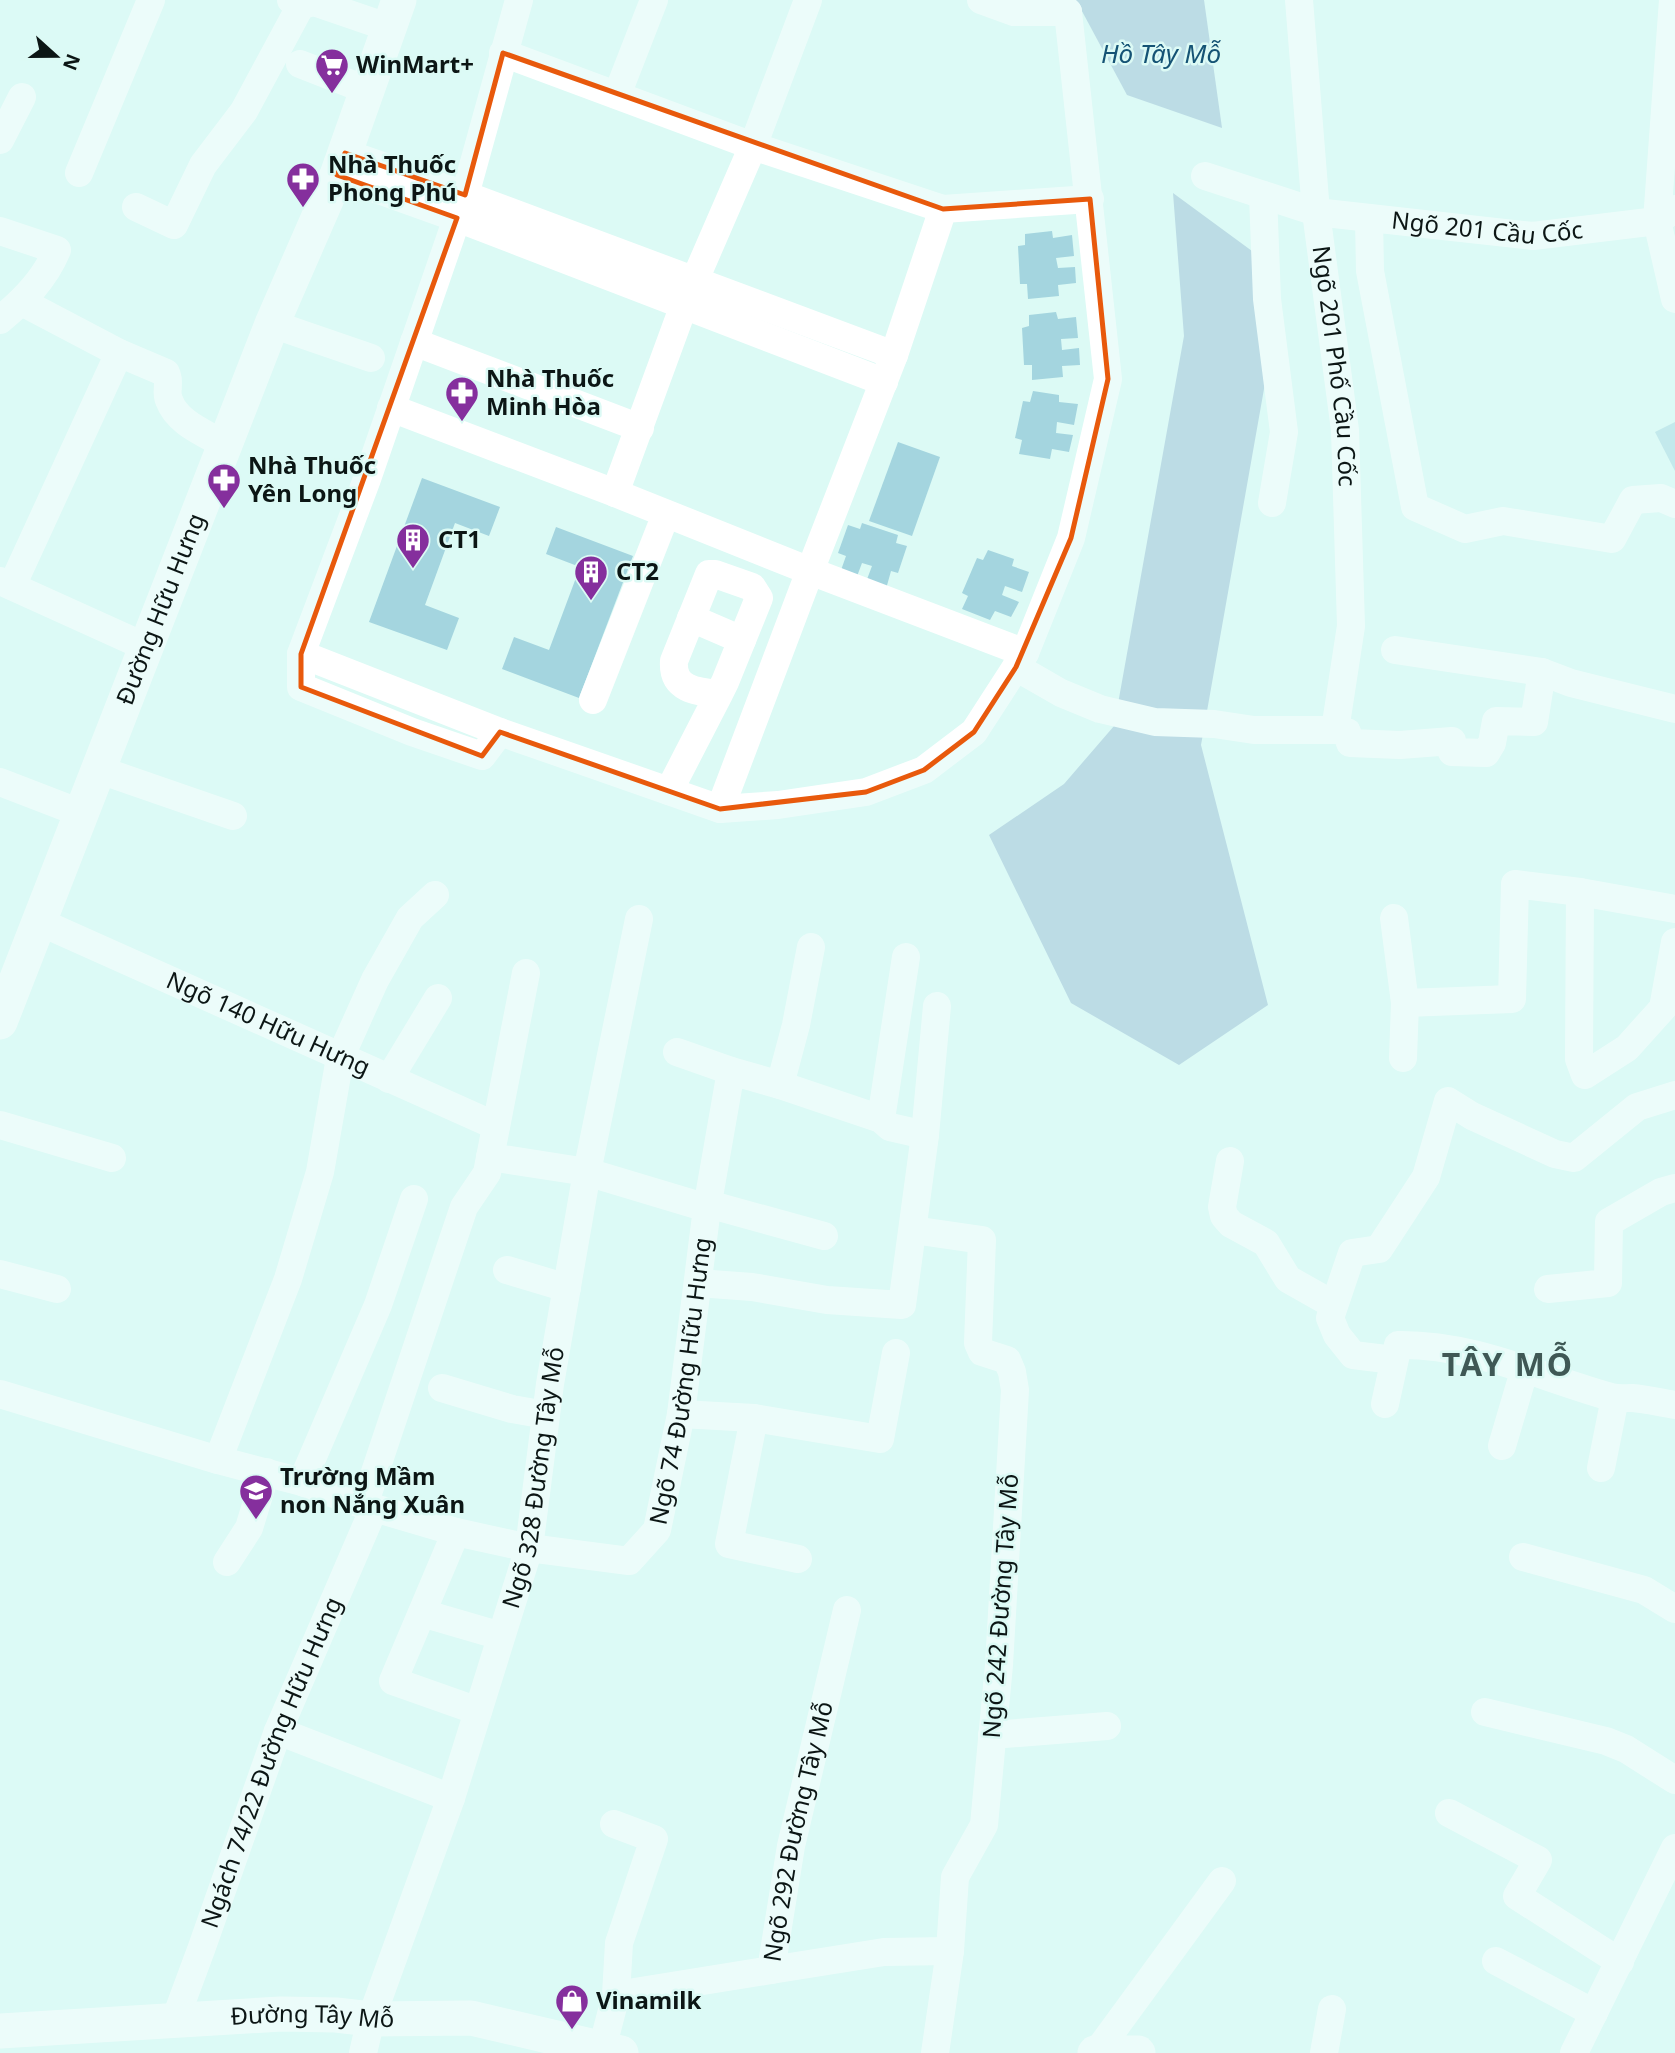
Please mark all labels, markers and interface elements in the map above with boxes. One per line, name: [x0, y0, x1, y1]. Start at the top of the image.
north arrow: [21, 21, 91, 91]
water label: Hồ Tây Mỗ: [1101, 35, 1221, 71]
supermarket icon: WinMart+: [313, 46, 351, 95]
place label: WinMart+: [356, 47, 474, 80]
text: N: [57, 50, 87, 74]
place label: Nhà Thuốc Phong Phú: [328, 147, 457, 208]
pharmacy icon: Nhà Thuốc Phong Phú: [284, 160, 322, 209]
street label: Ngõ 201 Cầu Cốc: [1390, 202, 1585, 251]
street label: Ngõ 201 Phố Cầu Cốc: [1306, 243, 1365, 487]
place label: Nhà Thuốc Minh Hòa: [486, 361, 614, 422]
pharmacy icon: Nhà Thuốc Minh Hòa: [443, 374, 481, 423]
place label: Nhà Thuốc Yên Long: [248, 448, 376, 509]
pharmacy icon: Nhà Thuốc Yên Long: [205, 461, 243, 510]
street label: Đường Hữu Hưng: [107, 508, 212, 709]
building icon: CT1: [394, 521, 432, 570]
place label: CT1: [438, 522, 481, 555]
building icon: CT2: [572, 553, 610, 602]
place label: CT2: [616, 554, 659, 587]
street label: Ngõ 140 Hữu Hưng: [162, 963, 376, 1083]
street label: Ngõ 74 Đường Hữu Hưng: [641, 1235, 718, 1527]
district label: TÂY MỖ: [1442, 1341, 1574, 1385]
street label: Ngõ 328 Đường Tây Mỗ: [493, 1344, 571, 1612]
place label: Trường Mầm non Nắng Xuân: [280, 1459, 465, 1520]
school or university icon: Trường Mầm non Nắng Xuân: [237, 1472, 275, 1521]
street label: Ngõ 242 Đường Tây Mỗ: [974, 1472, 1025, 1739]
street label: Ngách 74/22 Đường Hữu Hưng: [192, 1591, 349, 1932]
street label: Ngõ 292 Đường Tây Mỗ: [755, 1698, 840, 1964]
shop icon: Vinamilk: [553, 1982, 591, 2031]
place label: Vinamilk: [596, 1983, 701, 2016]
street label: Đường Tây Mỗ: [229, 1996, 394, 2035]

